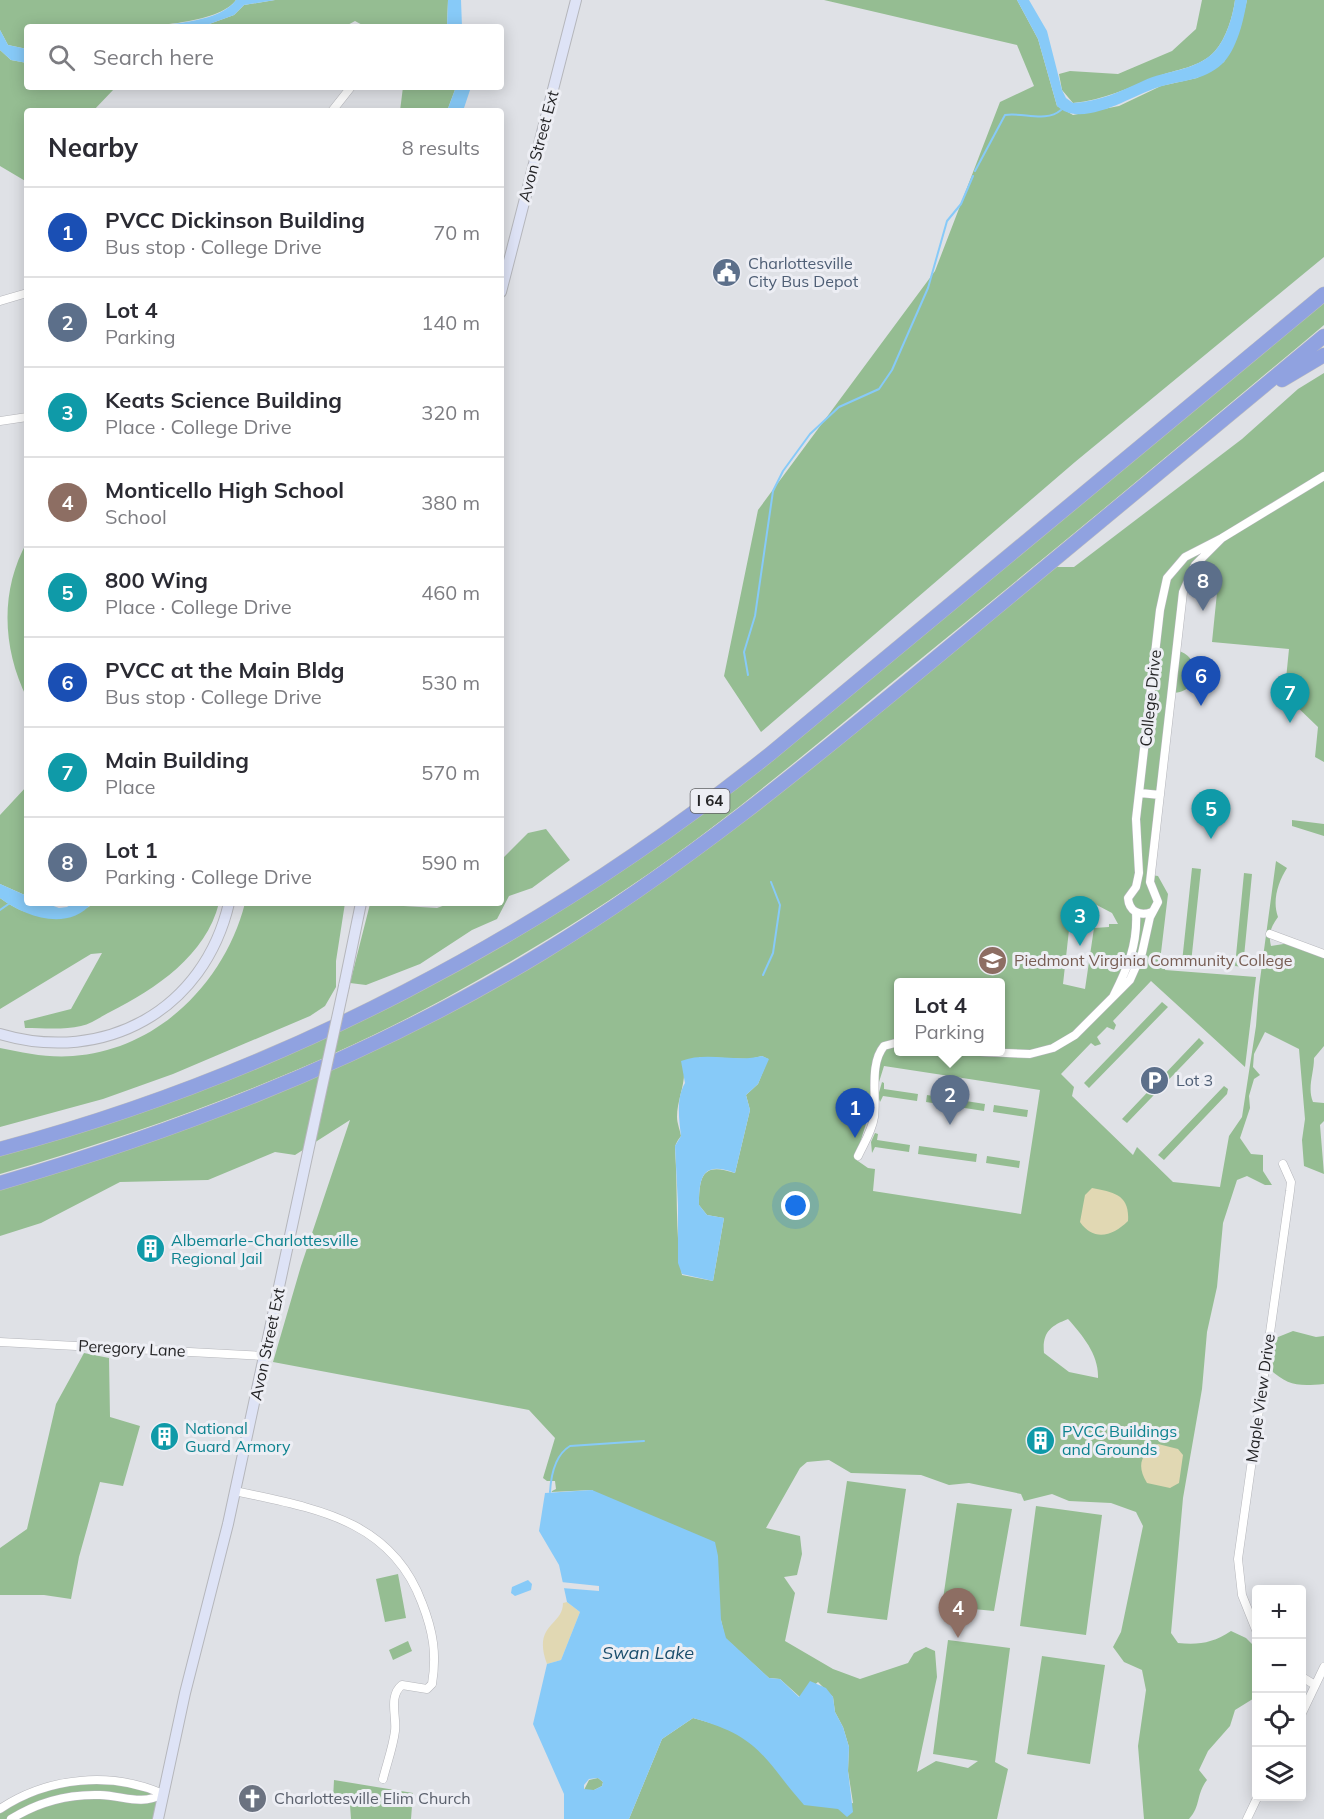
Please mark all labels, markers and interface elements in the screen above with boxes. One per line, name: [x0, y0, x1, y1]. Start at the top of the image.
search box: [24, 24, 504, 90]
icon: search: [45, 41, 78, 74]
text: Search here: [93, 43, 214, 71]
street label: Avon Street Ext: [514, 88, 563, 204]
text: Nearby: [48, 131, 138, 164]
text: 8 results: [402, 135, 480, 160]
text: PVCC Dickinson Building: [105, 206, 365, 234]
text: 1: [62, 220, 74, 245]
text: 70 m: [433, 220, 480, 245]
text: Bus stop · College Drive: [105, 234, 322, 259]
place label: Charlottesville City Bus Depot: [748, 253, 859, 291]
public building icon: Charlottesville City Bus Depot: [711, 256, 743, 288]
text: Lot 4: [105, 296, 158, 324]
text: 2: [62, 310, 74, 335]
text: 140 m: [421, 310, 480, 335]
text: Parking: [105, 324, 176, 349]
text: Keats Science Building: [105, 386, 342, 414]
text: 3: [62, 400, 74, 425]
text: 320 m: [421, 400, 480, 425]
text: Place · College Drive: [105, 414, 292, 439]
text: Monticello High School: [105, 476, 344, 504]
text: 4: [62, 490, 74, 515]
text: 380 m: [421, 490, 480, 515]
text: School: [105, 504, 167, 529]
pin: 8: [1184, 562, 1222, 611]
text: 800 Wing: [105, 566, 208, 594]
text: 5: [62, 580, 74, 605]
text: 460 m: [421, 580, 480, 605]
text: Place · College Drive: [105, 594, 292, 619]
street label: College Drive: [1135, 649, 1165, 747]
text: PVCC at the Main Bldg: [105, 656, 345, 684]
pin: 6: [1182, 656, 1220, 706]
text: 6: [62, 670, 74, 695]
text: 530 m: [421, 670, 480, 695]
pin: 7: [1270, 674, 1310, 723]
text: Bus stop · College Drive: [105, 684, 322, 709]
text: Main Building: [105, 746, 249, 774]
text: 7: [62, 760, 74, 785]
text: 570 m: [421, 760, 480, 785]
text: Place: [105, 774, 155, 799]
road number: I 64: [690, 789, 730, 813]
pin: 5: [1192, 790, 1230, 839]
text: Lot 1: [105, 836, 158, 864]
text: 8: [62, 850, 74, 875]
text: 590 m: [421, 850, 480, 875]
text: Parking · College Drive: [105, 864, 312, 889]
pin: 3: [1060, 896, 1100, 946]
school or university icon: Piedmont Virginia Community College: [977, 944, 1009, 976]
place label: Piedmont Virginia Community College: [1014, 950, 1293, 970]
popup: [894, 978, 1005, 1056]
text: Lot 4: [914, 991, 967, 1019]
text: Parking: [914, 1019, 985, 1044]
parking icon: Lot 3: [1139, 1064, 1171, 1096]
place label: Lot 3: [1176, 1070, 1213, 1090]
pin: 2: [930, 1076, 970, 1125]
pin: 1: [836, 1088, 874, 1138]
your location: [781, 1191, 810, 1220]
place label: Albemarle-Charlottesville Regional Jail: [171, 1230, 358, 1268]
building icon: Albemarle-Charlottesville Regional Jail: [134, 1233, 166, 1265]
street label: Avon Street Ext: [245, 1286, 289, 1402]
street label: Maple View Drive: [1241, 1332, 1279, 1464]
street label: Peregory Lane: [78, 1335, 186, 1361]
place label: National Guard Armory: [185, 1418, 291, 1456]
building icon: National Guard Armory: [148, 1421, 180, 1453]
place label: PVCC Buildings and Grounds: [1062, 1421, 1177, 1459]
building icon: PVCC Buildings and Grounds: [1025, 1424, 1057, 1456]
map controls: [1252, 1585, 1306, 1801]
button: +: [1252, 1585, 1306, 1639]
pin: 4: [938, 1588, 978, 1638]
button: −: [1252, 1639, 1306, 1693]
water label: Swan Lake: [602, 1641, 694, 1664]
button: locate: [1252, 1693, 1306, 1747]
button: layers: [1252, 1747, 1306, 1801]
church icon: Charlottesville Elim Church: [237, 1782, 269, 1814]
place label: Charlottesville Elim Church: [274, 1788, 471, 1808]

